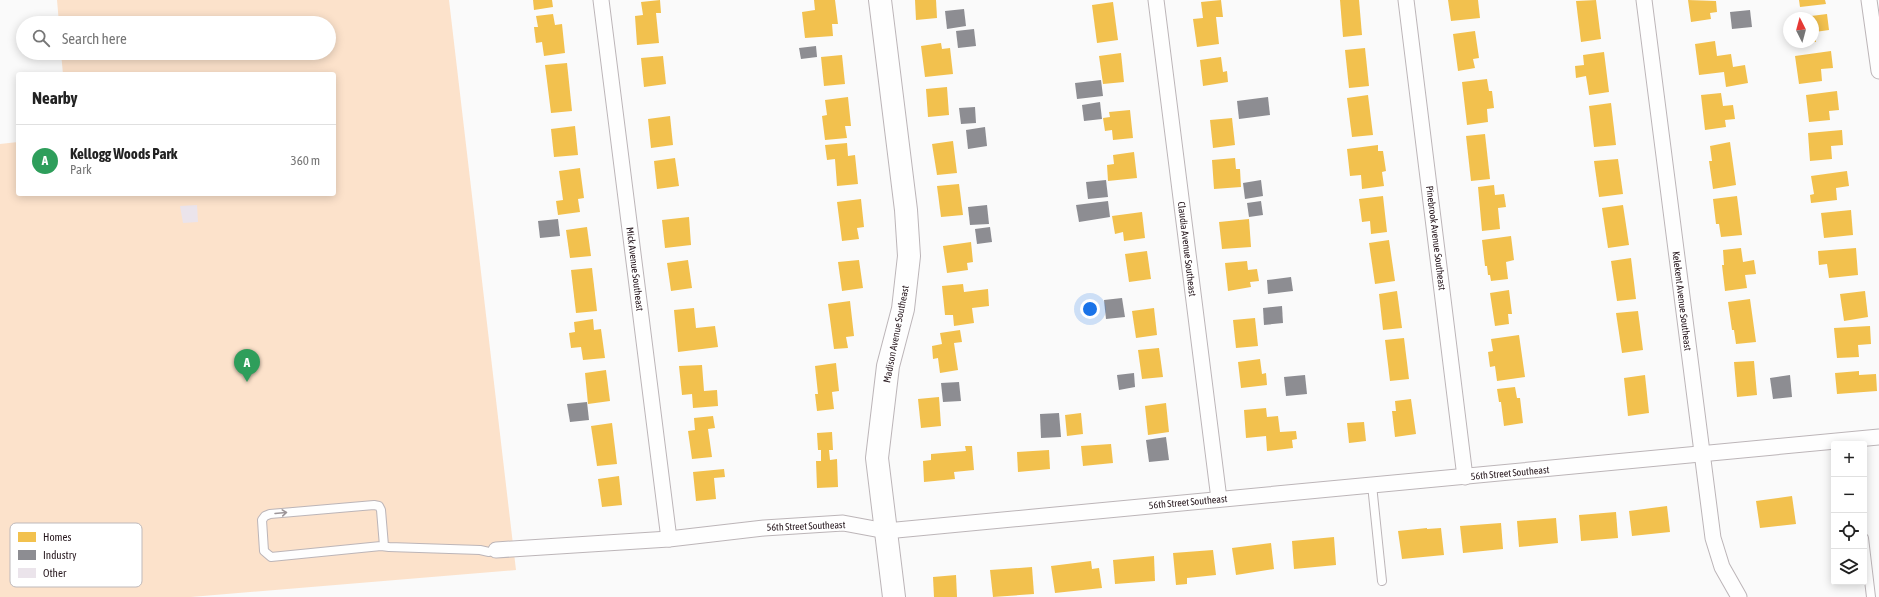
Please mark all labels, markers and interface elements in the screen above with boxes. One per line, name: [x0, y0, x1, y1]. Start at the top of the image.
north arrow: [1783, 12, 1819, 48]
search box: [16, 16, 336, 60]
icon: search: [30, 27, 52, 49]
text: Search here: [62, 30, 127, 47]
text: Nearby: [32, 88, 78, 108]
text: Kellogg Woods Park: [70, 145, 177, 162]
text: A: [42, 153, 48, 168]
text: 360 m: [291, 153, 320, 168]
text: Park: [70, 162, 92, 177]
street label: Pinebrook Avenue Southeast: [1424, 185, 1448, 291]
street label: Claudia Avenue Southeast: [1176, 201, 1198, 297]
street label: Mick Avenue Southeast: [624, 226, 646, 312]
street label: Kelekent Avenue Southeast: [1670, 251, 1694, 352]
street label: Madison Avenue Southeast: [881, 284, 911, 384]
your location: [1080, 299, 1100, 319]
pin: A: [234, 349, 260, 382]
map controls: [1831, 441, 1867, 585]
button: +: [1831, 441, 1867, 477]
street label: 56th Street Southeast: [1470, 464, 1550, 482]
button: −: [1831, 477, 1867, 513]
street label: 56th Street Southeast: [1148, 493, 1228, 511]
one-way arrow: [274, 509, 287, 517]
button: locate: [1831, 513, 1867, 549]
street label: 56th Street Southeast: [766, 519, 846, 533]
legend: [10, 523, 142, 587]
text: Homes: [43, 531, 71, 543]
text: Industry: [43, 549, 77, 561]
button: layers: [1831, 549, 1867, 585]
text: Other: [43, 567, 67, 579]

